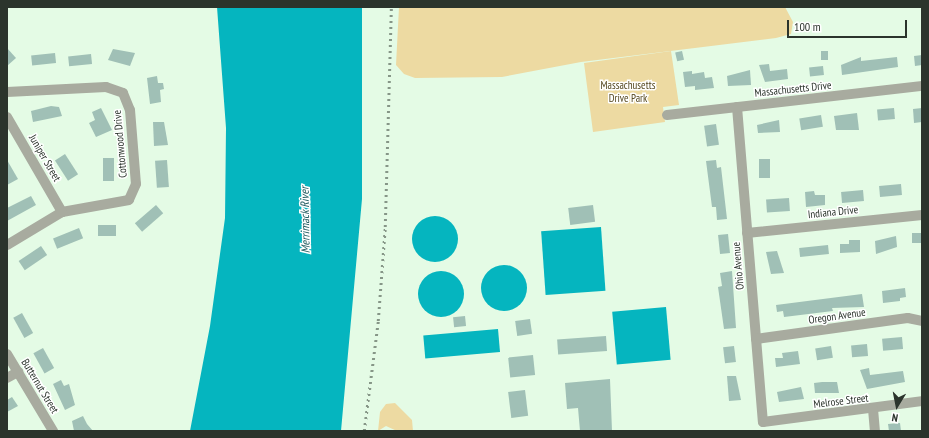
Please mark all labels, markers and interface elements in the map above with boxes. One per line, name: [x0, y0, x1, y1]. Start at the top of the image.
scale bar: [789, 12, 909, 38]
text: 100 m: [794, 19, 821, 34]
street label: Massachusetts Drive: [754, 78, 832, 100]
park label: Massachusetts Drive Park: [601, 79, 655, 105]
street label: Cottonwood Drive: [110, 110, 130, 178]
street label: Juniper Street: [26, 132, 64, 184]
water label: Merrimack River: [297, 186, 313, 254]
street label: Indiana Drive: [807, 203, 859, 221]
street label: Ohio Avenue: [729, 241, 747, 291]
street label: Oregon Avenue: [807, 305, 867, 327]
street label: Butternut Street: [19, 356, 61, 416]
north arrow: [877, 386, 917, 426]
street label: Melrose Street: [813, 391, 869, 411]
text: N: [891, 410, 899, 425]

